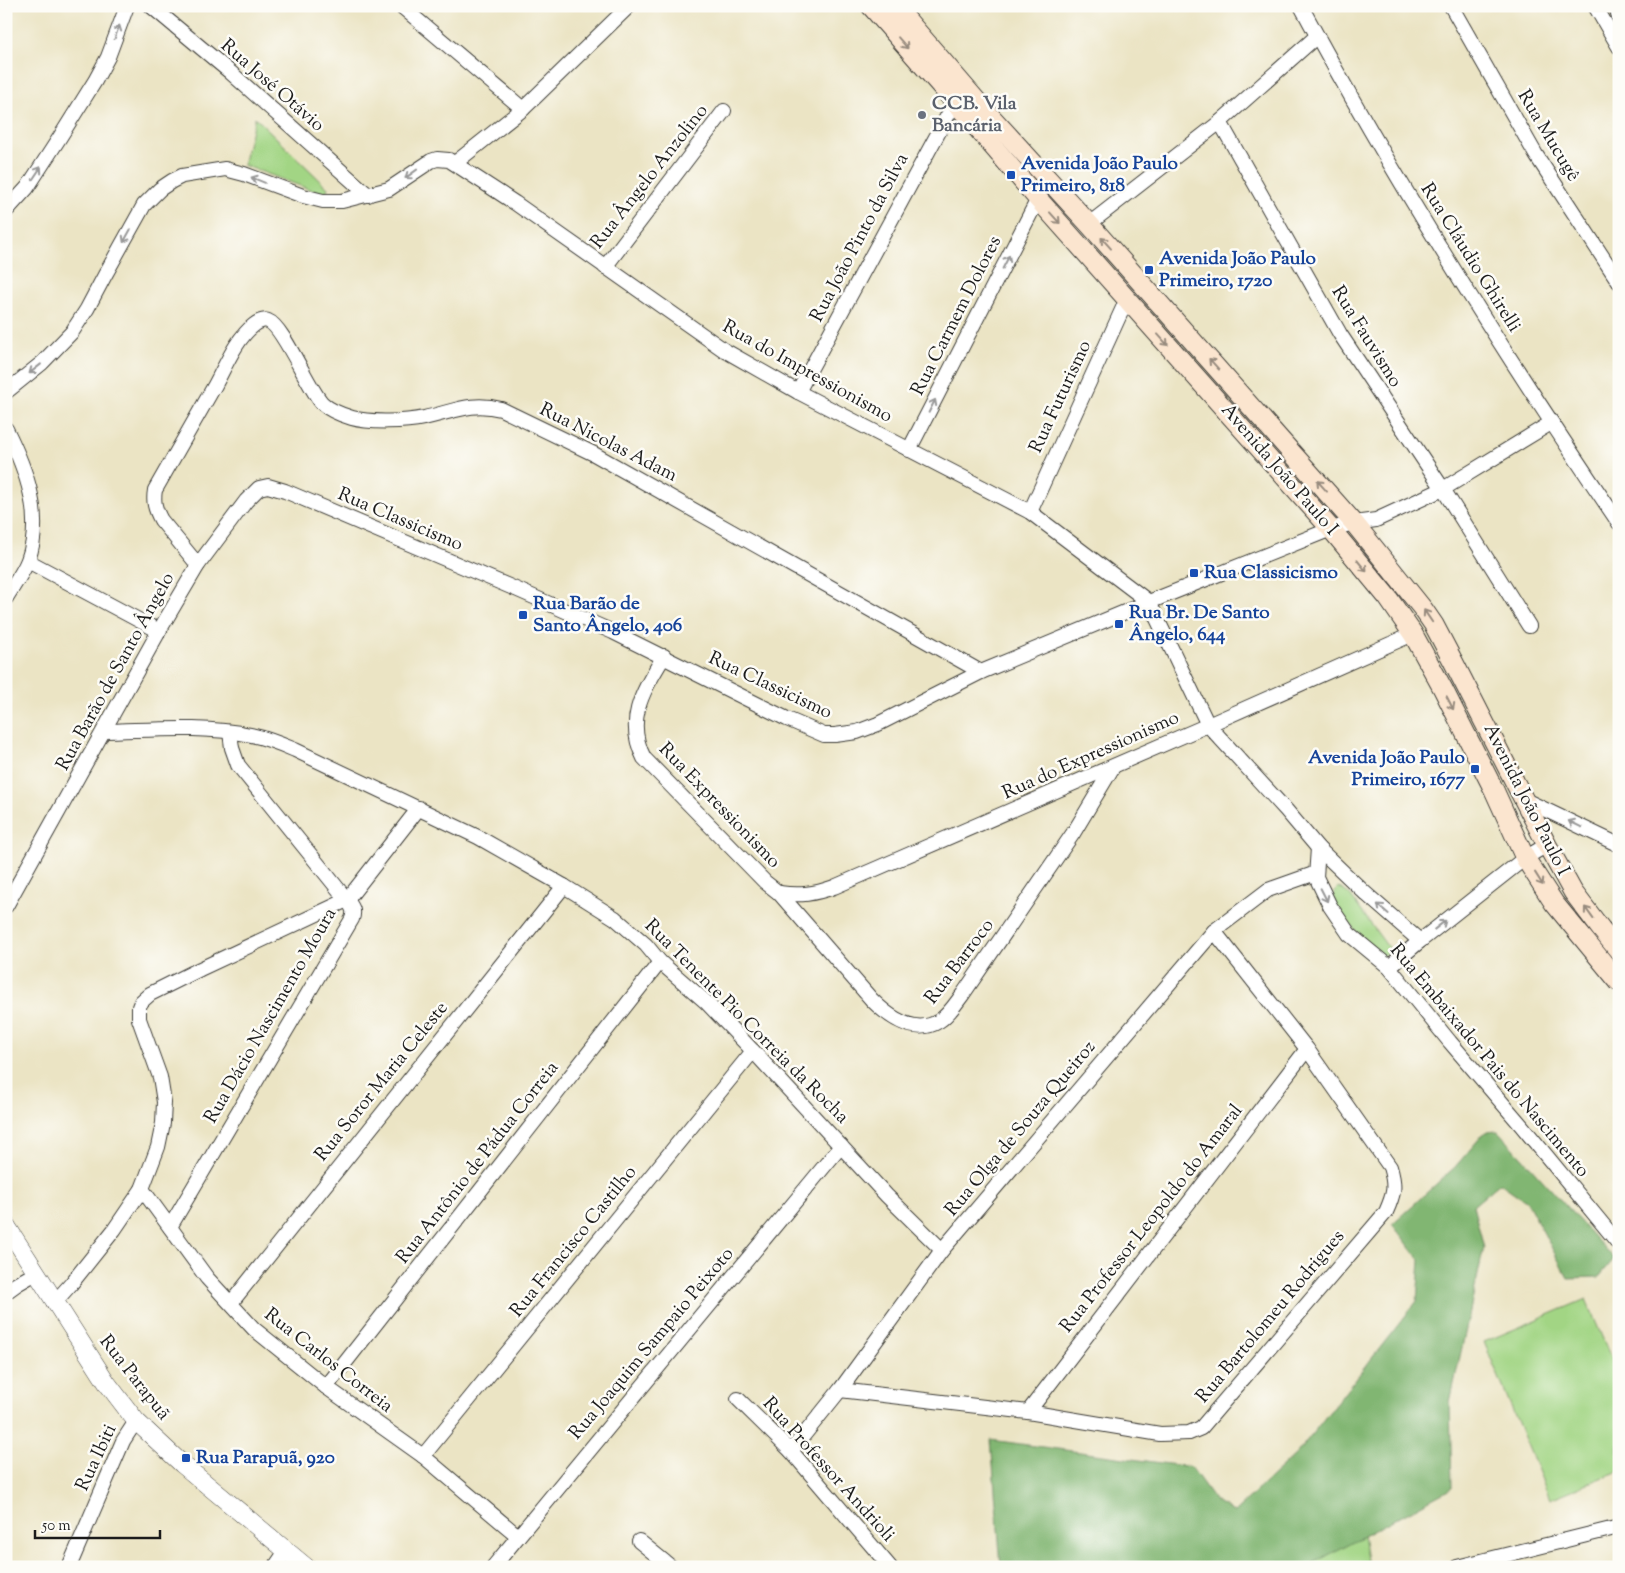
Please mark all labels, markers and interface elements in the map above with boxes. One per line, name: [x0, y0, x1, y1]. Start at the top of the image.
one-way arrow: [113, 25, 122, 40]
street label: Rua José Otávio: [214, 33, 330, 139]
one-way arrow: [897, 36, 909, 49]
street label: Rua Mucugê: [1510, 85, 1586, 187]
place label: CCB. Vila Bancária: [932, 91, 1017, 140]
street label: Rua Ângelo Anzolino: [585, 99, 715, 255]
marker: CCB. Vila Bancária: [916, 109, 928, 121]
street label: Rua João Pinto da Silva: [804, 149, 916, 327]
place label: Avenida João Paulo Primeiro, 818: [1021, 151, 1179, 200]
one-way arrow: [32, 166, 42, 180]
one-way arrow: [404, 169, 418, 179]
marker: Avenida João Paulo Primeiro, 818: [1005, 169, 1017, 181]
one-way arrow: [251, 174, 266, 184]
street label: Rua Cláudio Ghirelli: [1413, 178, 1527, 338]
one-way arrow: [1049, 212, 1061, 225]
one-way arrow: [121, 229, 131, 243]
street label: Rua Carmem Dolores: [905, 231, 1009, 401]
one-way arrow: [1100, 237, 1112, 250]
place label: Avenida João Paulo Primeiro, 1720: [1159, 246, 1317, 295]
one-way arrow: [1002, 255, 1011, 270]
marker: Avenida João Paulo Primeiro, 1720: [1143, 264, 1155, 276]
street label: Rua Fauvismo: [1324, 281, 1408, 393]
street label: Rua do Impressionismo: [717, 314, 897, 430]
one-way arrow: [1158, 333, 1169, 346]
street label: Rua Futurismo: [1023, 336, 1099, 458]
one-way arrow: [1208, 358, 1220, 371]
one-way arrow: [29, 363, 42, 374]
street label: Rua Nicolas Adam: [534, 397, 682, 490]
street label: Avenida João Paulo I: [1214, 398, 1344, 542]
one-way arrow: [927, 399, 937, 414]
one-way arrow: [1316, 480, 1327, 493]
street label: Rua Classicismo: [333, 481, 467, 559]
place label: Rua Classicismo: [1204, 560, 1338, 587]
one-way arrow: [1357, 560, 1368, 573]
marker: Rua Classicismo: [1188, 567, 1200, 579]
street label: Rua Barão de Santo Ângelo: [50, 568, 182, 776]
place label: Rua Barão de Santo Ângelo, 406: [533, 591, 682, 640]
place label: Rua Br. De Santo Ângelo, 644: [1129, 600, 1270, 649]
marker: Rua Barão de Santo Ângelo, 406: [517, 609, 529, 621]
one-way arrow: [1423, 610, 1433, 624]
marker: Rua Br. De Santo Ângelo, 644: [1113, 618, 1125, 630]
street label: Rua Classicismo: [704, 645, 836, 727]
one-way arrow: [1445, 695, 1455, 710]
street label: Rua do Expressionismo: [998, 705, 1184, 807]
street label: Avenida João Paulo I: [1476, 719, 1576, 881]
street label: Rua Expressionismo: [652, 737, 786, 875]
place label: Avenida João Paulo Primeiro, 1677: [1308, 745, 1466, 794]
marker: Avenida João Paulo Primeiro, 1677: [1469, 763, 1481, 775]
one-way arrow: [1568, 819, 1583, 828]
one-way arrow: [1534, 871, 1544, 885]
one-way arrow: [1320, 887, 1329, 902]
street label: Rua Dácio Nascimento Moura: [198, 903, 344, 1129]
one-way arrow: [1377, 904, 1390, 915]
one-way arrow: [1584, 906, 1594, 920]
street label: Rua Tenente Pio Correia da Rocha: [638, 914, 855, 1131]
street label: Rua Barroco: [919, 914, 1001, 1010]
one-way arrow: [1433, 920, 1447, 930]
street label: Rua Embaixador Pais do Nascimento: [1383, 938, 1595, 1184]
street label: Rua Soror Maria Celeste: [309, 996, 455, 1168]
street label: Rua Olga de Souza Queiroz: [939, 1035, 1103, 1223]
street label: Rua Antônio de Pádua Correia: [390, 1056, 566, 1270]
street label: Rua Professor Leopoldo do Amaral: [1054, 1099, 1250, 1339]
street label: Rua Francisco Castilho: [504, 1160, 644, 1324]
street label: Rua Bartolomeu Rodrigues: [1190, 1224, 1352, 1410]
street label: Rua Joaquim Sampaio Peixoto: [563, 1242, 741, 1446]
street label: Rua Carlos Correia: [258, 1302, 398, 1420]
street label: Rua Parapuã: [92, 1330, 176, 1427]
street label: Rua Professor Andrioli: [755, 1392, 901, 1548]
street label: Rua Ibiti: [70, 1420, 124, 1496]
place label: Rua Parapuã, 920: [196, 1445, 335, 1472]
marker: Rua Parapuã, 920: [180, 1452, 192, 1464]
scale bar: [35, 1508, 160, 1540]
text: 50 m: [41, 1516, 71, 1537]

